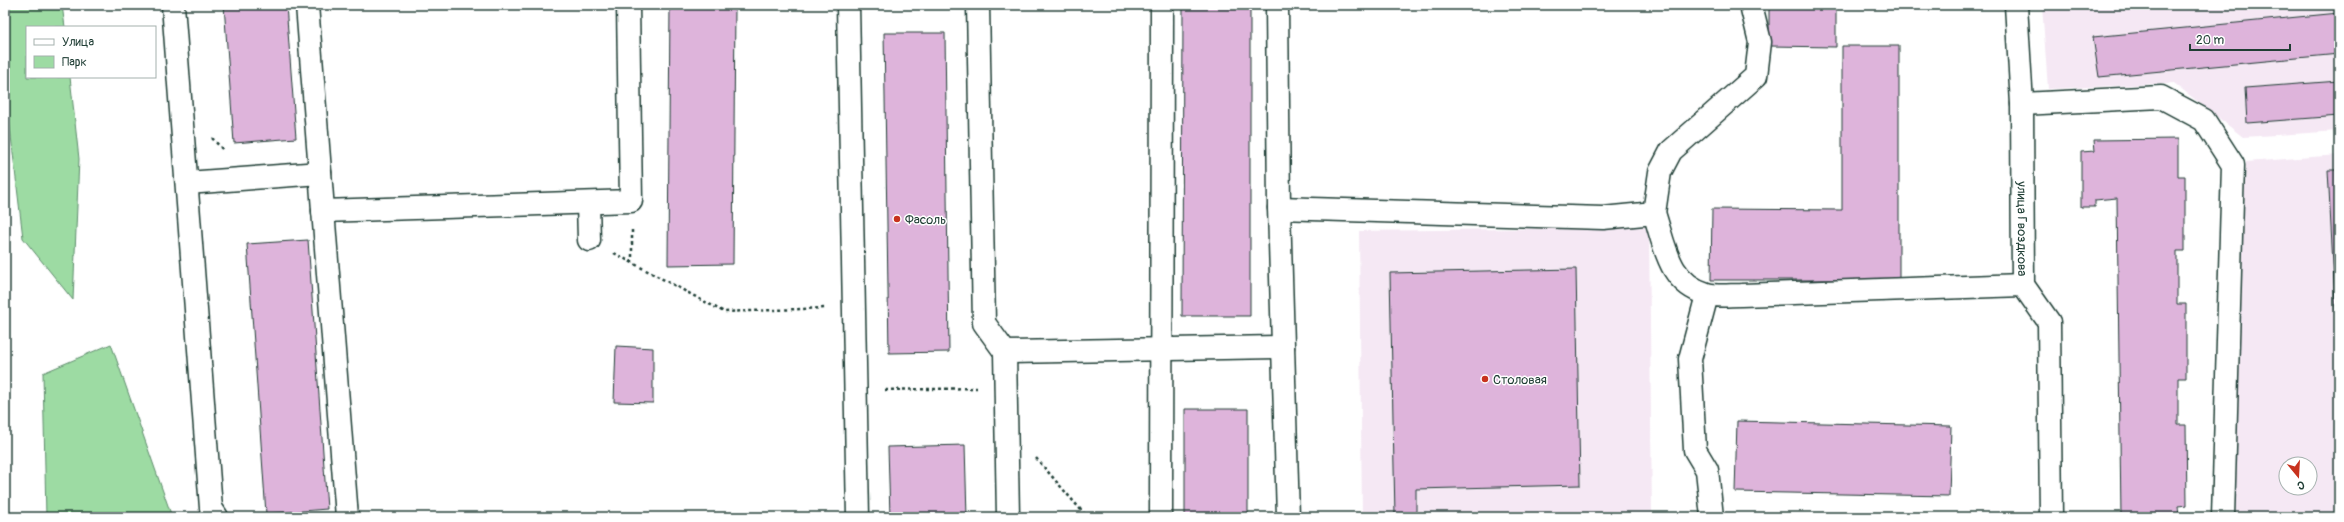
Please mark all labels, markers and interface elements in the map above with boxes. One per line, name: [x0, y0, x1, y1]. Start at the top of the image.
legend: [26, 26, 156, 78]
scale bar: [2190, 26, 2290, 52]
text: 20 m: [2196, 33, 2225, 48]
text: Улица: [62, 35, 94, 50]
text: Парк: [62, 55, 87, 70]
street label: улица Гвоздкова: [2013, 180, 2030, 276]
place label: Фасоль: [905, 212, 946, 228]
marker: Фасоль: [892, 214, 902, 224]
place label: Столовая: [1493, 372, 1547, 388]
marker: Столовая: [1480, 374, 1490, 384]
north arrow: [2278, 456, 2318, 496]
text: С: [2296, 478, 2306, 492]

